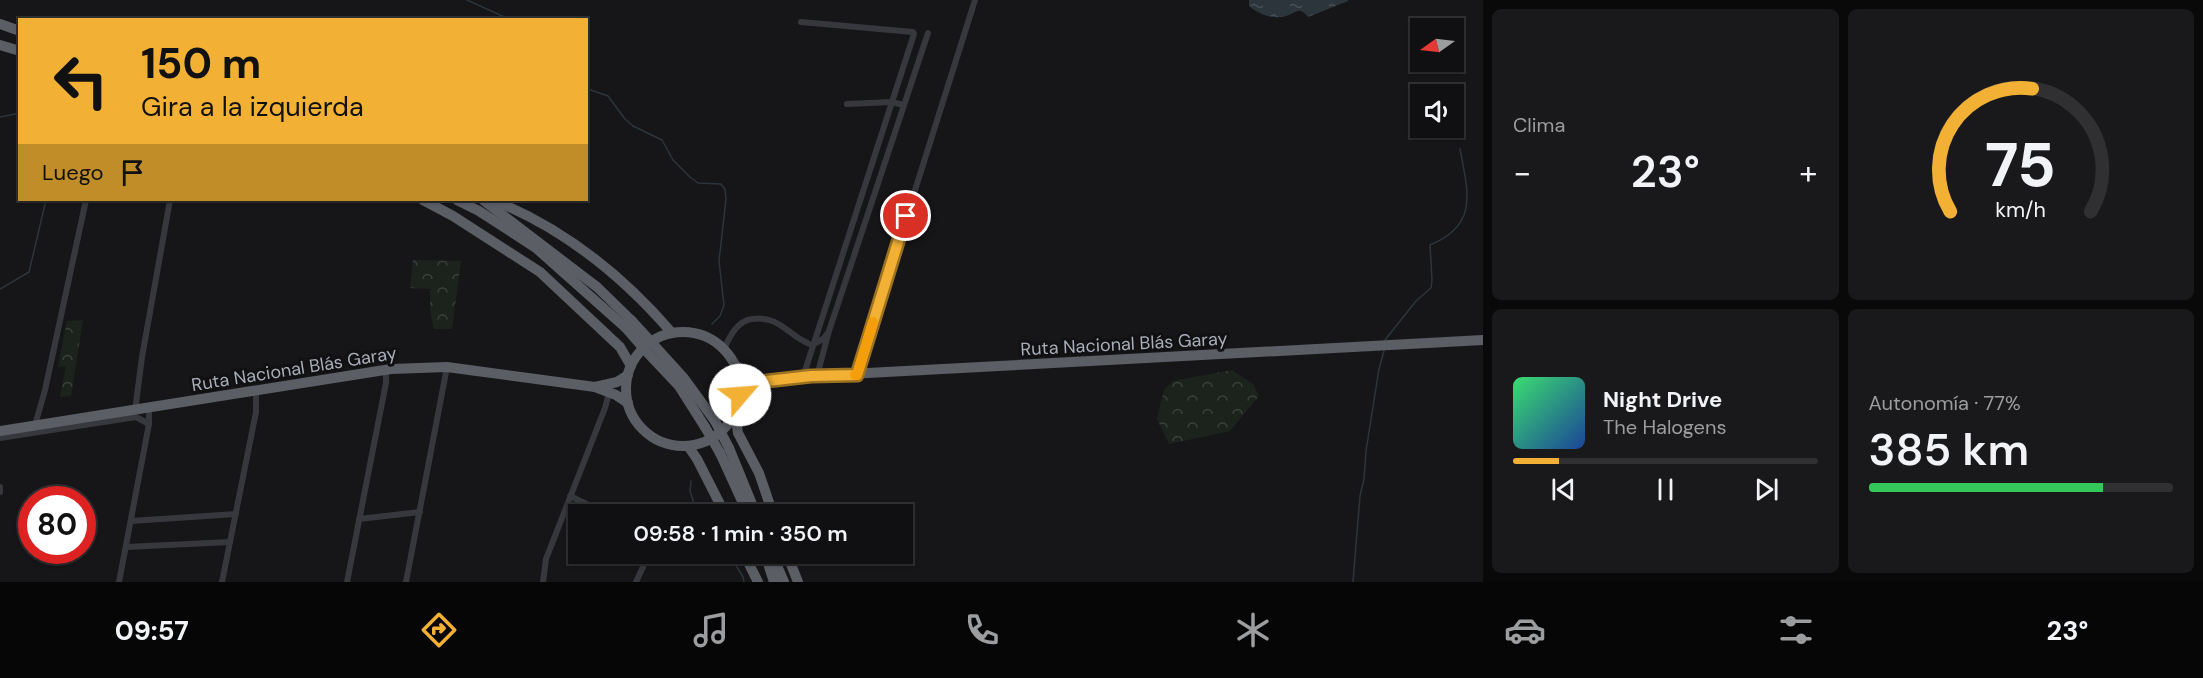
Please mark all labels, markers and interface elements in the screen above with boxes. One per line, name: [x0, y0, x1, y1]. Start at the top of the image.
north arrow: [1410, 18, 1464, 72]
map controls: [1410, 18, 1464, 138]
text: 150 m: [141, 36, 261, 91]
icon: left: [42, 42, 120, 120]
button: sound: [1410, 84, 1464, 138]
text: Gira a la izquierda: [141, 89, 364, 124]
text: Clima: [1513, 112, 1565, 138]
text: 75: [1985, 124, 2056, 205]
text: 23°: [1631, 142, 1700, 201]
text: −: [1513, 151, 1531, 194]
text: +: [1799, 151, 1818, 194]
icon: arrive: [116, 156, 149, 189]
text: Luego: [42, 158, 104, 187]
pin: [880, 190, 931, 241]
text: km/h: [1995, 196, 2046, 224]
icon: arrive: [889, 199, 922, 232]
street label: Ruta Nacional Blás Garay: [1020, 327, 1228, 361]
street label: Ruta Nacional Blás Garay: [190, 341, 398, 397]
position arrow: [708, 363, 772, 427]
text: Night Drive: [1603, 385, 1722, 414]
text: Autonomía · 77%: [1869, 390, 2021, 416]
text: The Halogens: [1603, 414, 1726, 440]
text: 385 km: [1869, 420, 2029, 479]
icon: previous: [1547, 473, 1580, 506]
icon: pause: [1649, 473, 1682, 506]
icon: next: [1750, 473, 1783, 506]
speed limit sign: 80: [18, 486, 96, 564]
text: 09:58 · 1 min · 350 m: [633, 519, 848, 548]
icon: directions: [418, 609, 460, 651]
icon: music: [690, 609, 732, 651]
icon: phone: [961, 609, 1003, 651]
icon: climate: [1232, 609, 1274, 651]
icon: car: [1504, 609, 1546, 651]
icon: filters: [1775, 609, 1817, 651]
text: 09:57: [115, 613, 189, 648]
text: 23°: [2047, 613, 2088, 648]

